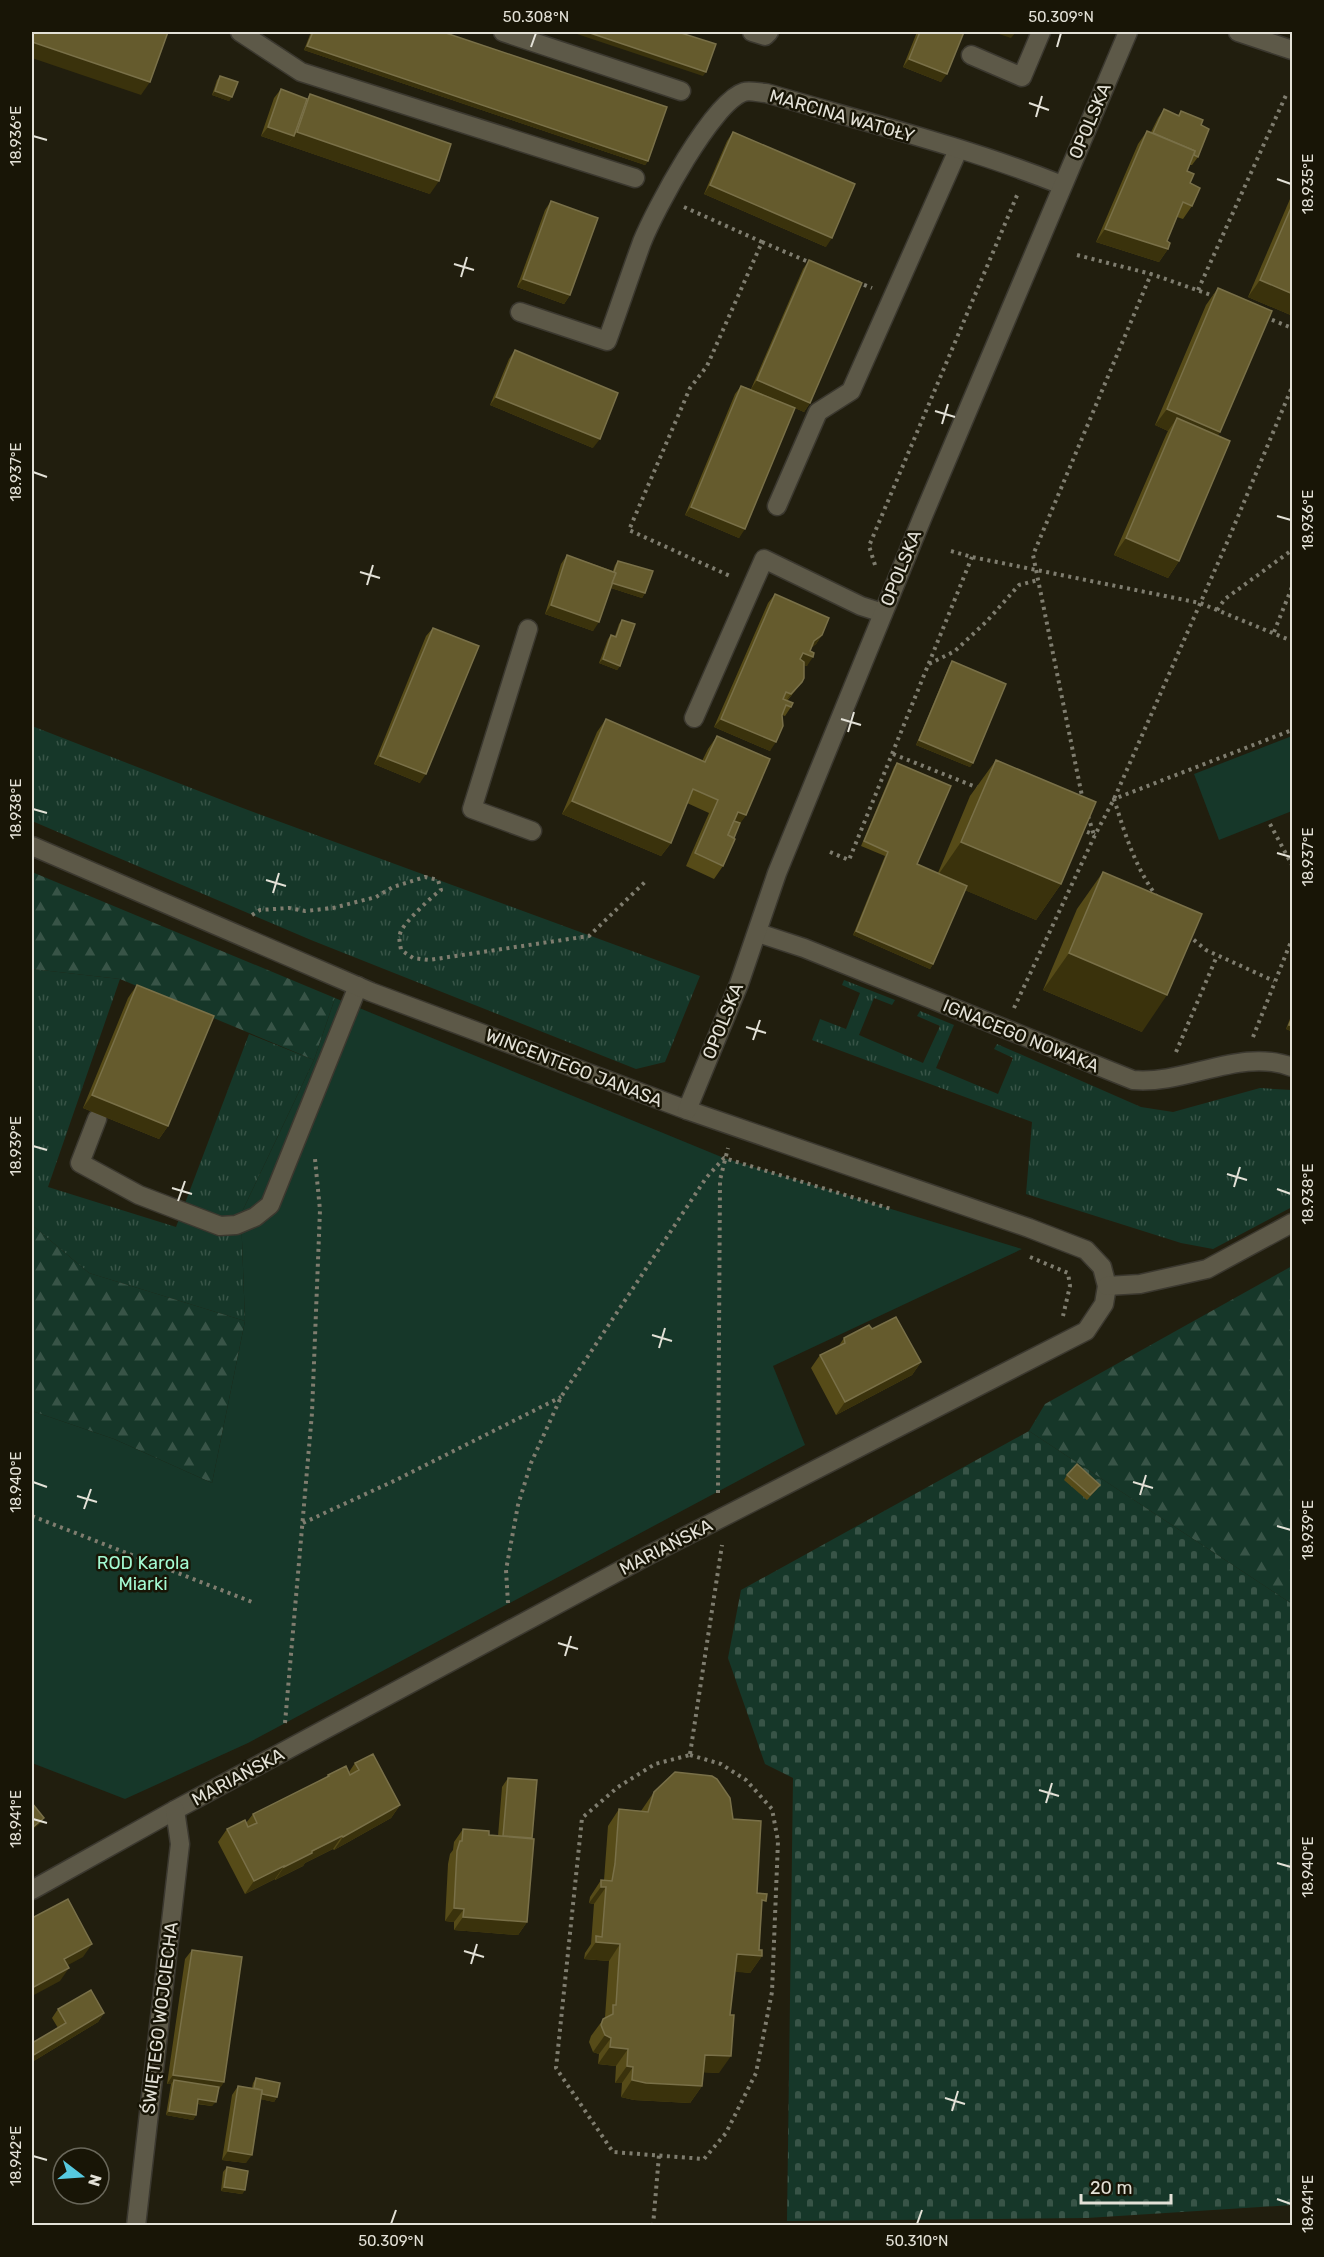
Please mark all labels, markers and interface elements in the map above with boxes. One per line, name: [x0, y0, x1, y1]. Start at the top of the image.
text: 50.308°N: [503, 8, 569, 26]
text: 50.309°N: [1028, 8, 1094, 26]
street label: OPOLSKA: [1064, 80, 1116, 162]
street label: MARCINA WATOŁY: [767, 85, 918, 147]
text: 18.936°E: [7, 106, 25, 166]
text: 18.935°E: [1299, 154, 1317, 214]
text: 18.937°E: [7, 442, 25, 502]
text: 18.936°E: [1299, 490, 1317, 550]
street label: OPOLSKA: [876, 527, 926, 609]
text: 18.938°E: [7, 778, 25, 840]
text: 18.937°E: [1299, 827, 1317, 887]
street label: OPOLSKA: [698, 980, 748, 1062]
street label: IGNACEGO NOWAKA: [940, 995, 1102, 1077]
street label: WINCENTEGO JANASA: [482, 1024, 666, 1112]
text: 18.939°E: [7, 1116, 25, 1176]
text: 18.938°E: [1299, 1163, 1317, 1225]
text: 18.940°E: [7, 1451, 25, 1513]
text: 18.939°E: [1299, 1500, 1317, 1560]
street label: MARIAŃSKA: [616, 1514, 716, 1580]
park label: ROD Karola Miarki: [97, 1552, 189, 1595]
street label: MARIAŃSKA: [188, 1743, 288, 1811]
text: 18.941°E: [7, 1790, 25, 1848]
text: 18.940°E: [1299, 1836, 1317, 1898]
street label: ŚWIĘTEGO WOJCIECHA: [137, 1921, 183, 2115]
text: 18.942°E: [7, 2126, 25, 2186]
north arrow: [51, 2146, 111, 2206]
scale bar: [1081, 2167, 1171, 2205]
text: N: [84, 2172, 106, 2189]
text: 18.941°E: [1299, 2175, 1317, 2233]
text: 20 m: [1090, 2177, 1132, 2199]
text: 50.309°N: [358, 2232, 424, 2250]
text: 50.310°N: [886, 2232, 948, 2250]

